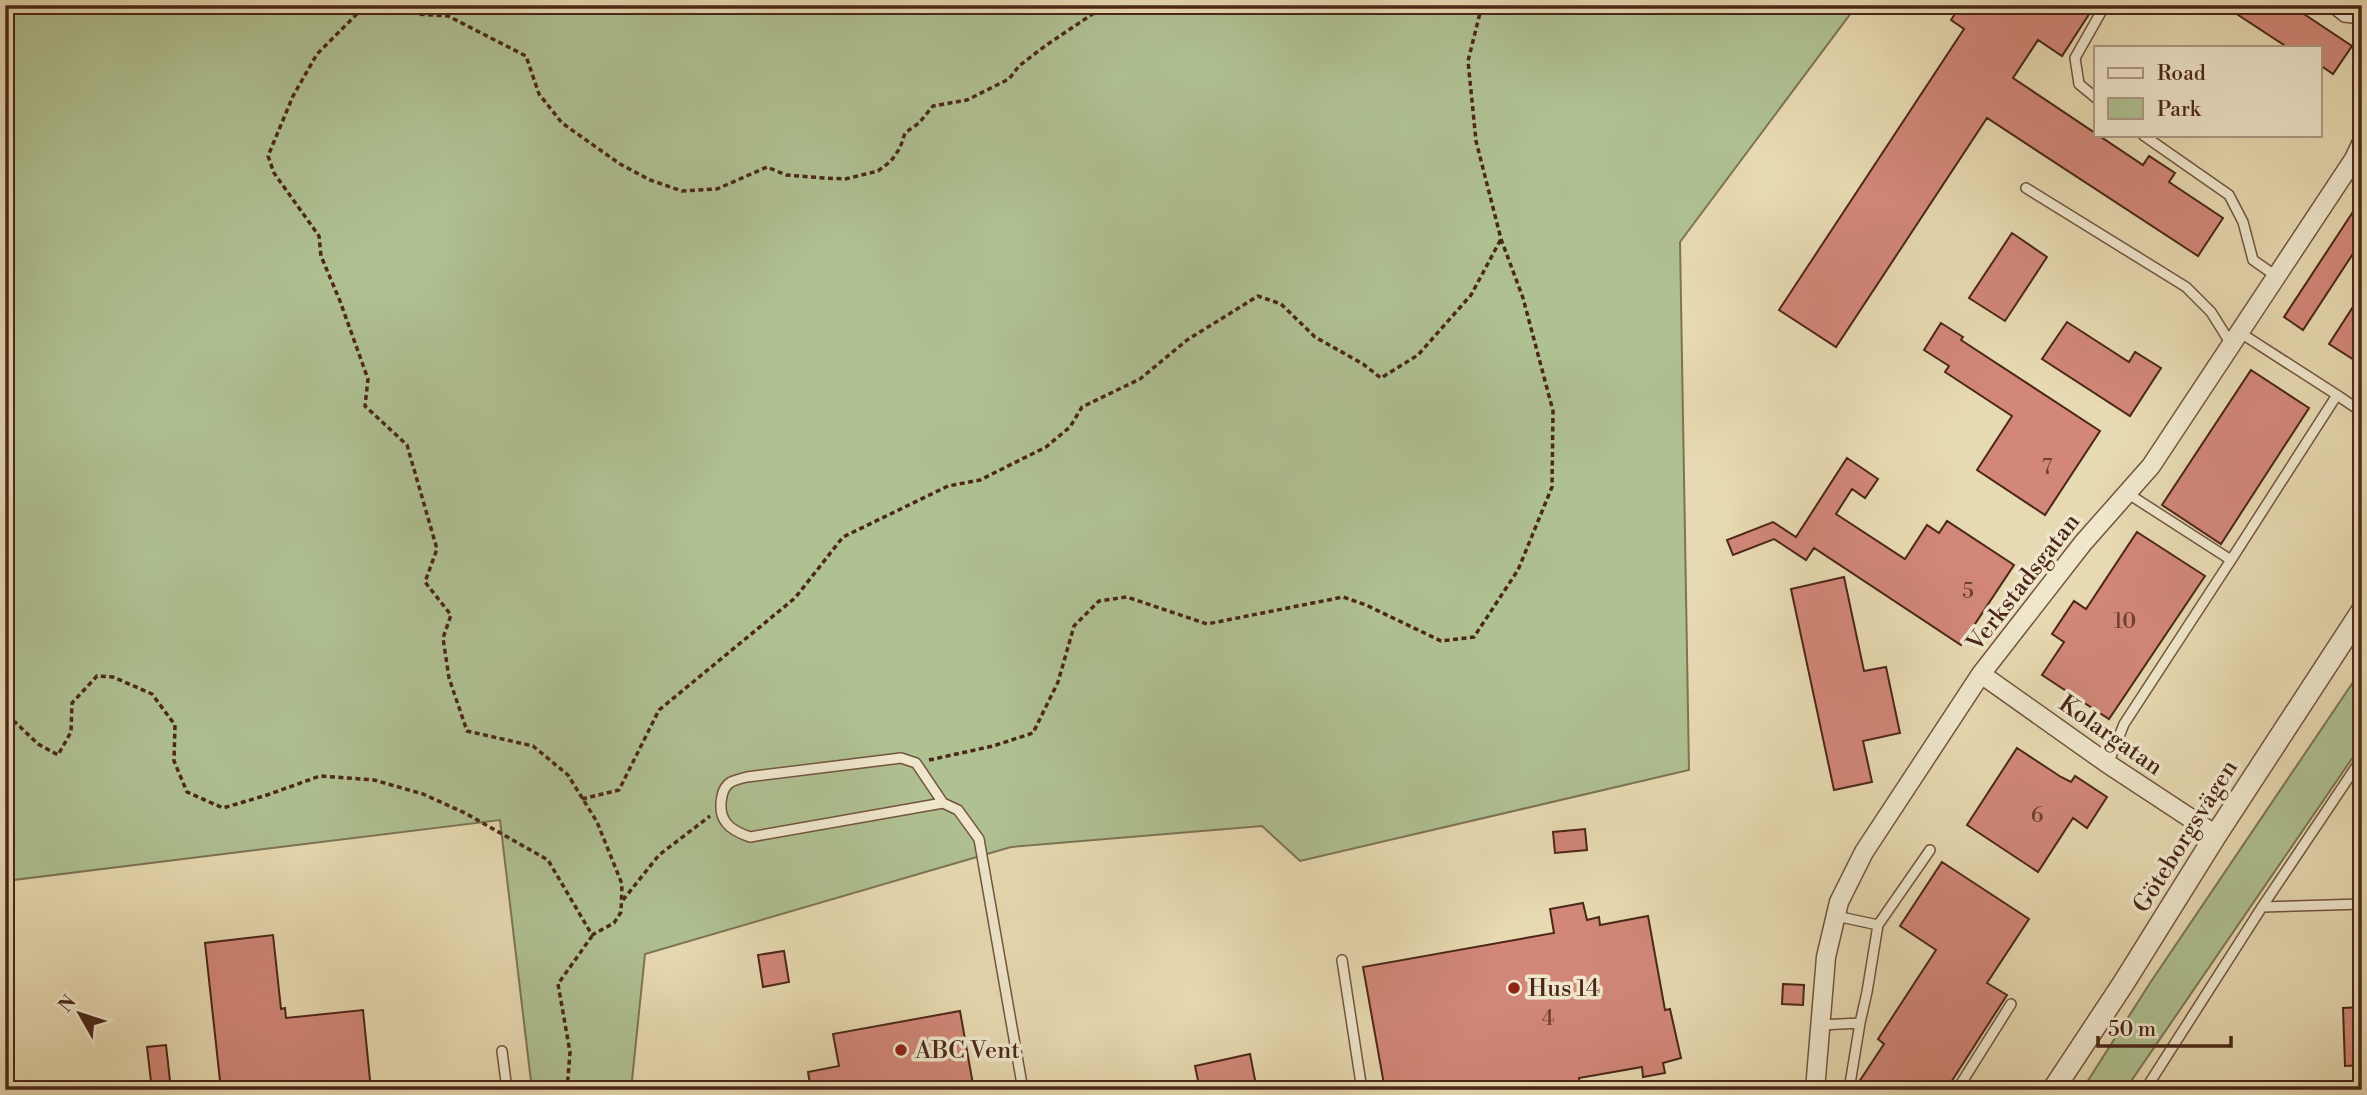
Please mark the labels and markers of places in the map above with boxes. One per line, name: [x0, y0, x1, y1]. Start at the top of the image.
place label: Hus 14: [1528, 974, 1600, 1004]
marker: Hus 14: [1506, 980, 1522, 996]
place label: ABC Vent: [914, 1036, 1020, 1066]
marker: ABC Vent: [893, 1042, 909, 1058]

